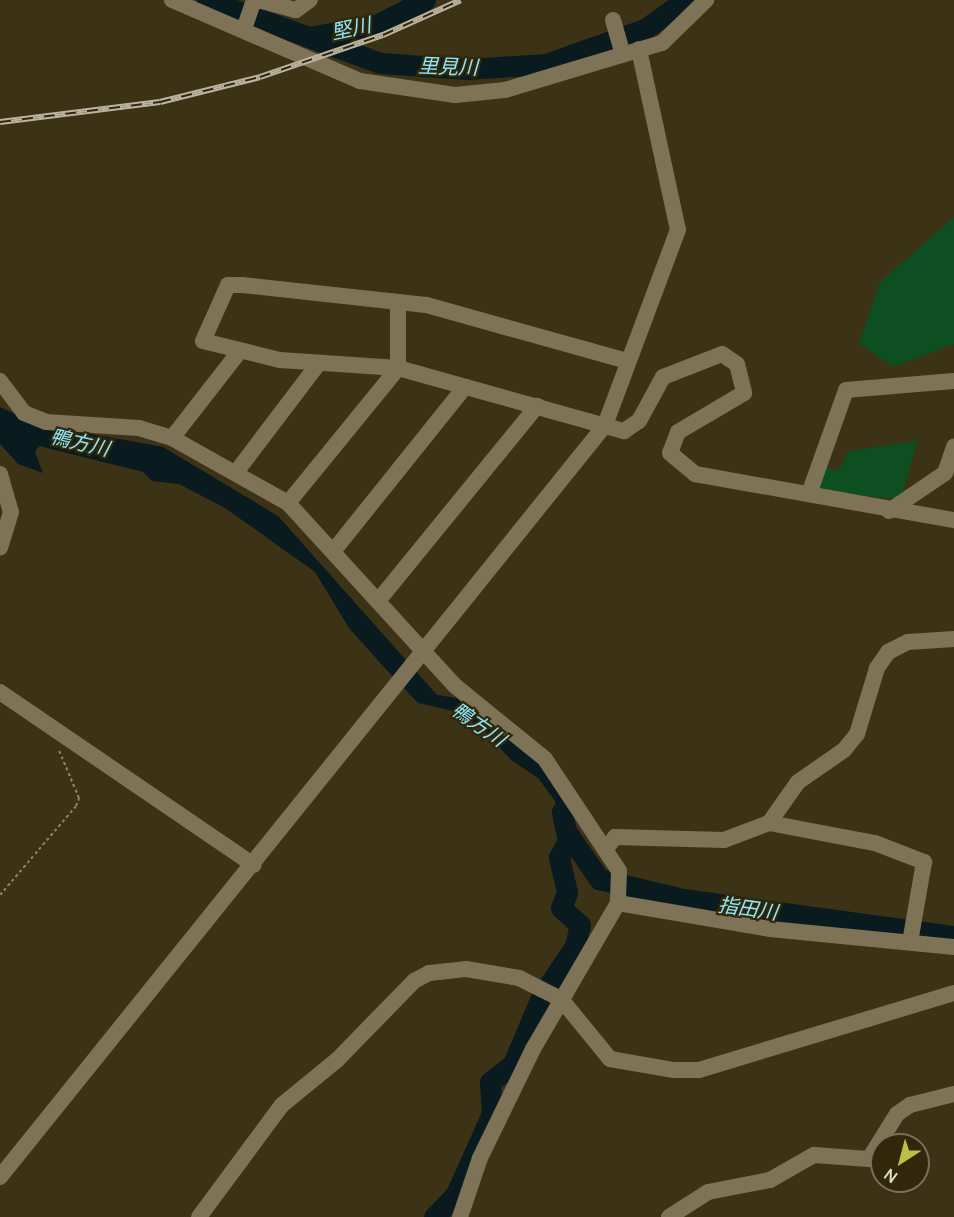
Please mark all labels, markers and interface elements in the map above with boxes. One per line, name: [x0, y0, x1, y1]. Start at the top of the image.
water label: 堅川: [329, 12, 373, 44]
water label: 里見川: [418, 53, 478, 79]
water label: 鴨方川: [48, 424, 112, 460]
water label: 鴨方川: [448, 697, 510, 751]
water label: 指田川: [717, 892, 779, 924]
north arrow: [870, 1133, 930, 1193]
text: N: [879, 1164, 902, 1188]

